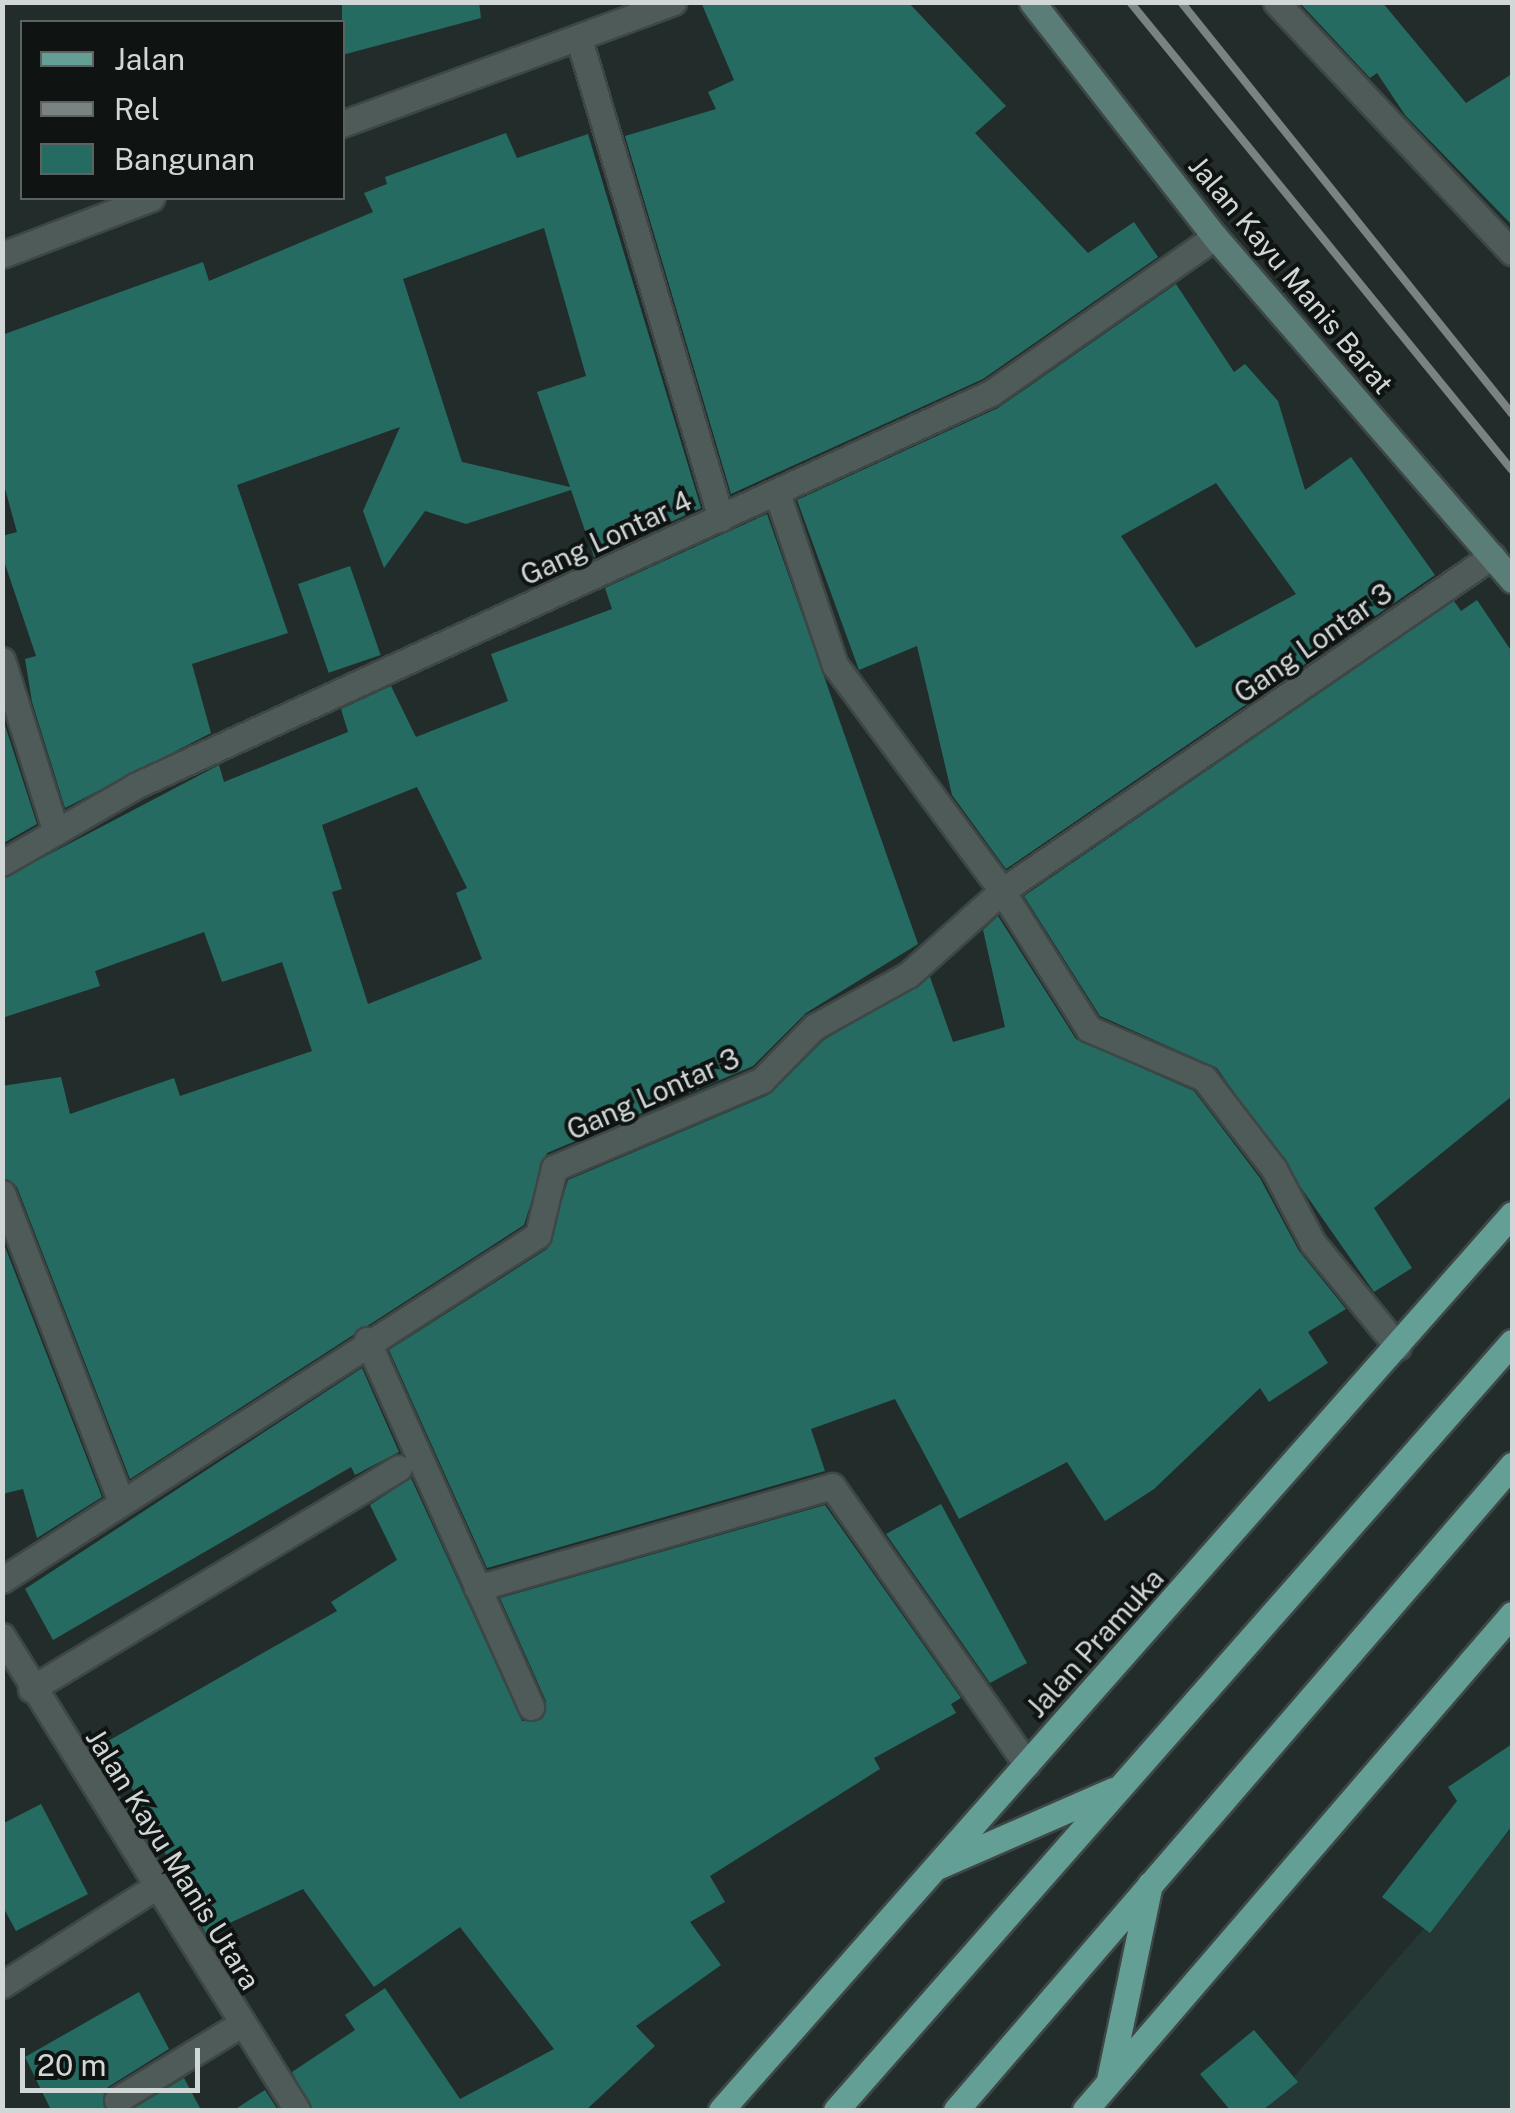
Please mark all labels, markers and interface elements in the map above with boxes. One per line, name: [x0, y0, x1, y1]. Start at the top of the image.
legend: [20, 20, 345, 200]
text: Jalan: [114, 41, 185, 77]
text: Rel: [114, 91, 160, 127]
text: Bangunan: [114, 141, 255, 177]
street label: Jalan Kayu Manis Barat: [1182, 149, 1400, 401]
street label: Gang Lontar 4: [515, 484, 697, 592]
street label: Gang Lontar 3: [1228, 576, 1398, 710]
street label: Gang Lontar 3: [562, 1041, 744, 1147]
street label: Jalan Pramuka: [1019, 1562, 1171, 1724]
street label: Jalan Kayu Manis Utara: [79, 1722, 267, 1996]
scale bar: [25, 2028, 205, 2090]
text: 20 m: [37, 2047, 106, 2083]

